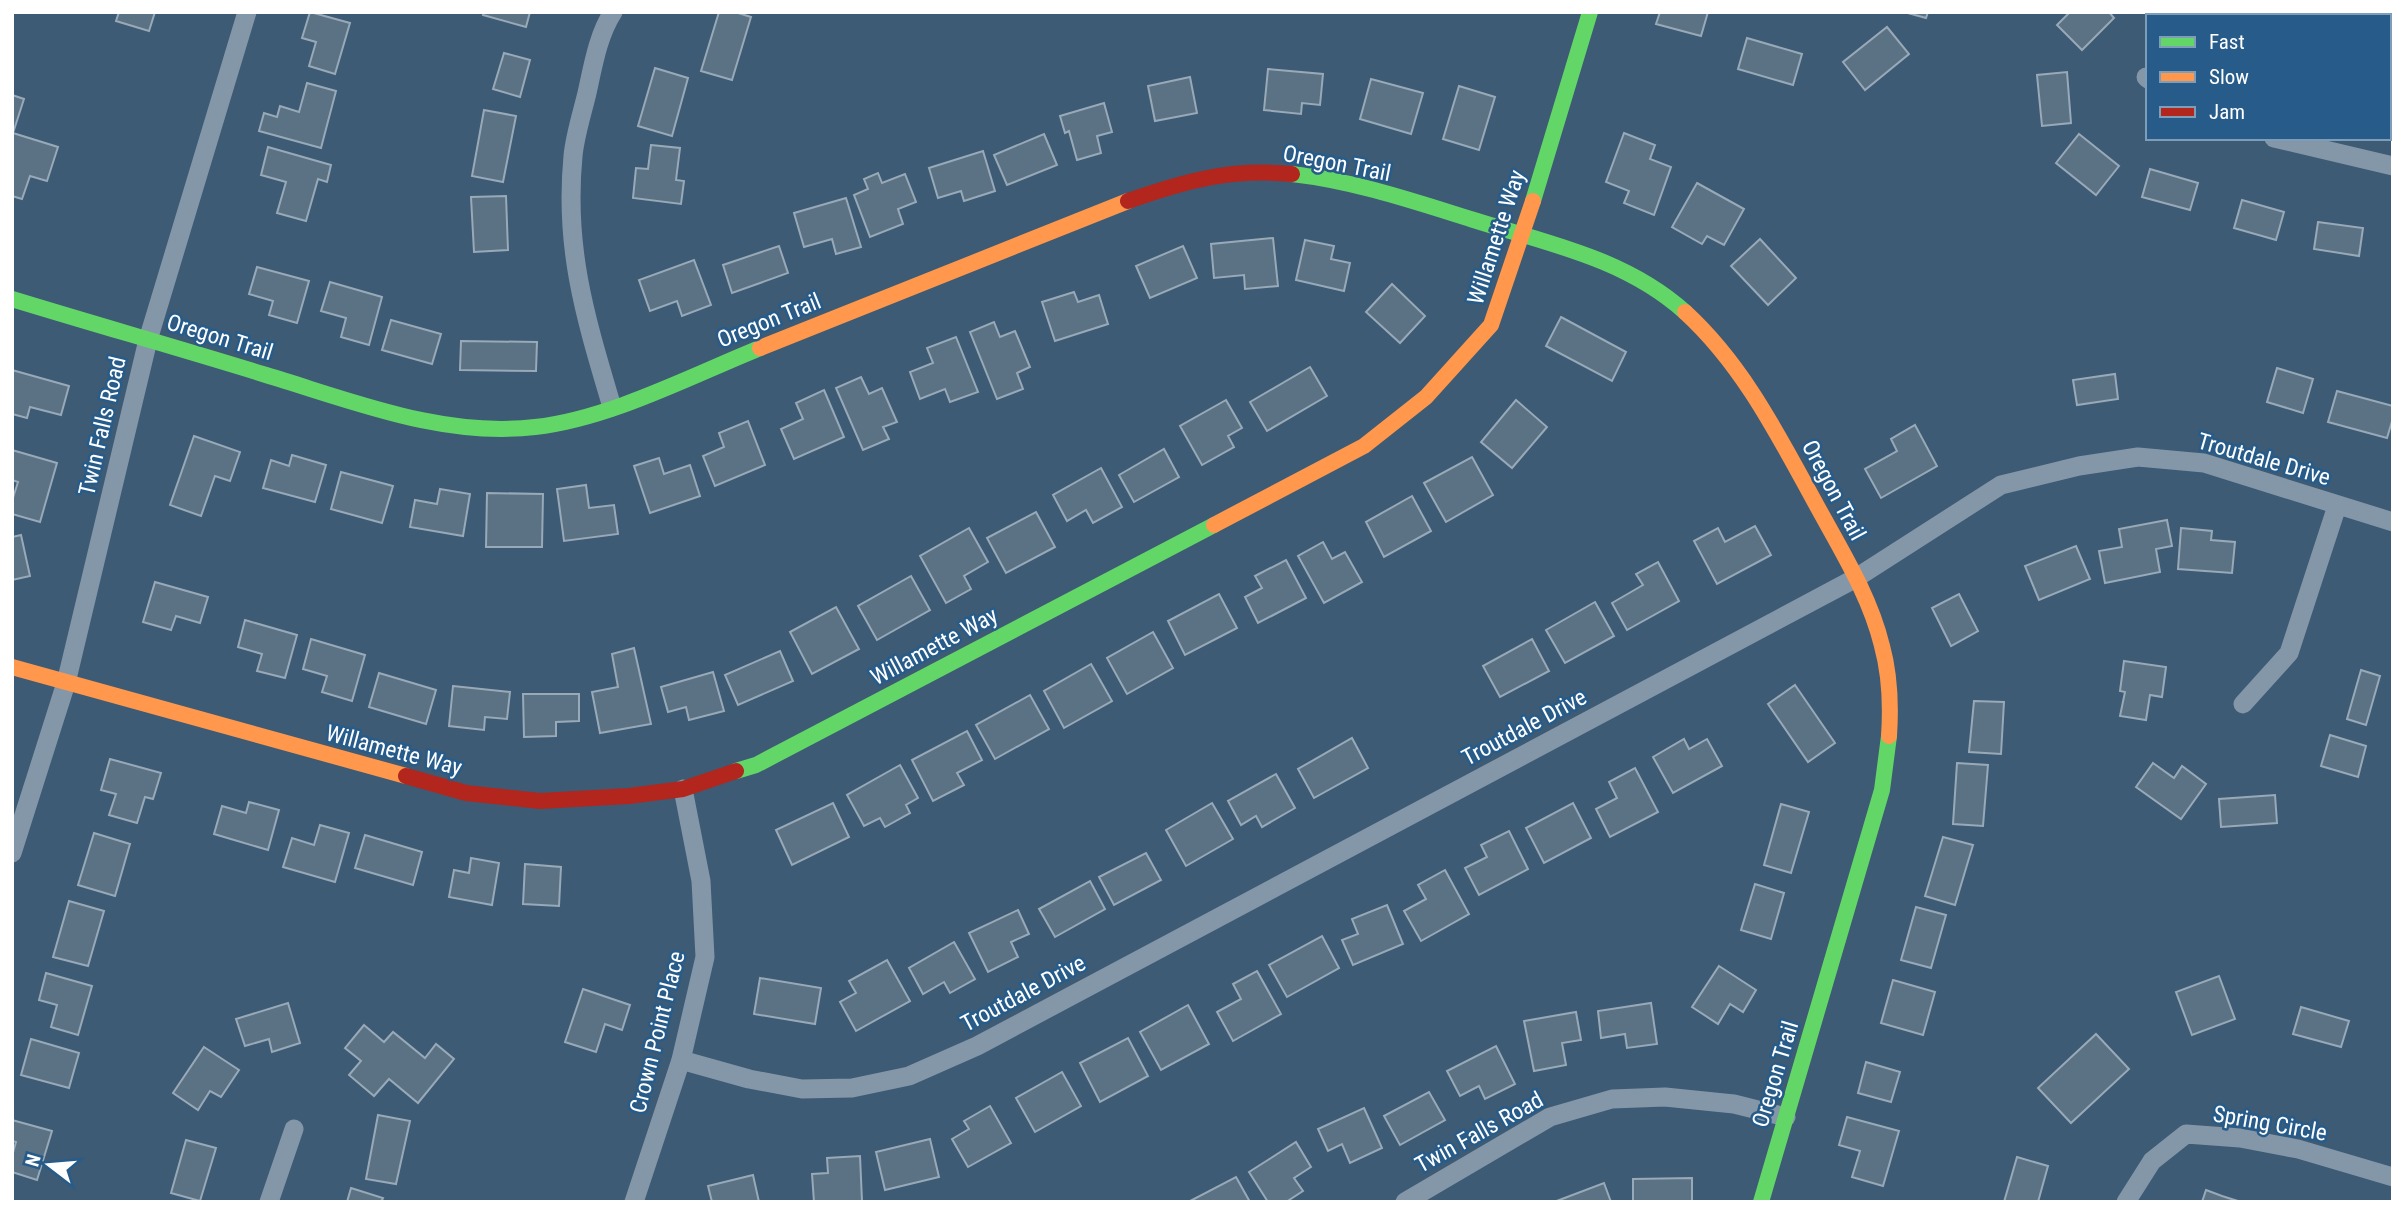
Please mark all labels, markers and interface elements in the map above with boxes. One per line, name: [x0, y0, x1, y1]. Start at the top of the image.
legend: [2146, 14, 2391, 140]
text: Fast: [2209, 30, 2245, 54]
text: Slow: [2209, 65, 2249, 89]
text: Jam: [2209, 100, 2245, 124]
street label: Oregon Trail: [1281, 140, 1393, 187]
street label: Willamette Way: [1462, 166, 1531, 308]
street label: Oregon Trail: [713, 287, 825, 353]
street label: Oregon Trail: [164, 309, 276, 366]
street label: Twin Falls Road: [73, 354, 132, 498]
street label: Troutdale Drive: [2194, 428, 2333, 491]
street label: Oregon Trail: [1796, 436, 1871, 545]
street label: Willamette Way: [866, 602, 1003, 691]
street label: Troutdale Drive: [1457, 683, 1591, 772]
street label: Willamette Way: [323, 719, 465, 782]
street label: Crown Point Place: [624, 948, 691, 1116]
street label: Troutdale Drive: [956, 949, 1090, 1038]
street label: Oregon Trail: [1747, 1018, 1804, 1130]
street label: Twin Falls Road: [1411, 1086, 1548, 1179]
street label: Spring Circle: [2211, 1100, 2329, 1147]
north arrow: [14, 1130, 84, 1200]
text: N: [20, 1152, 46, 1169]

